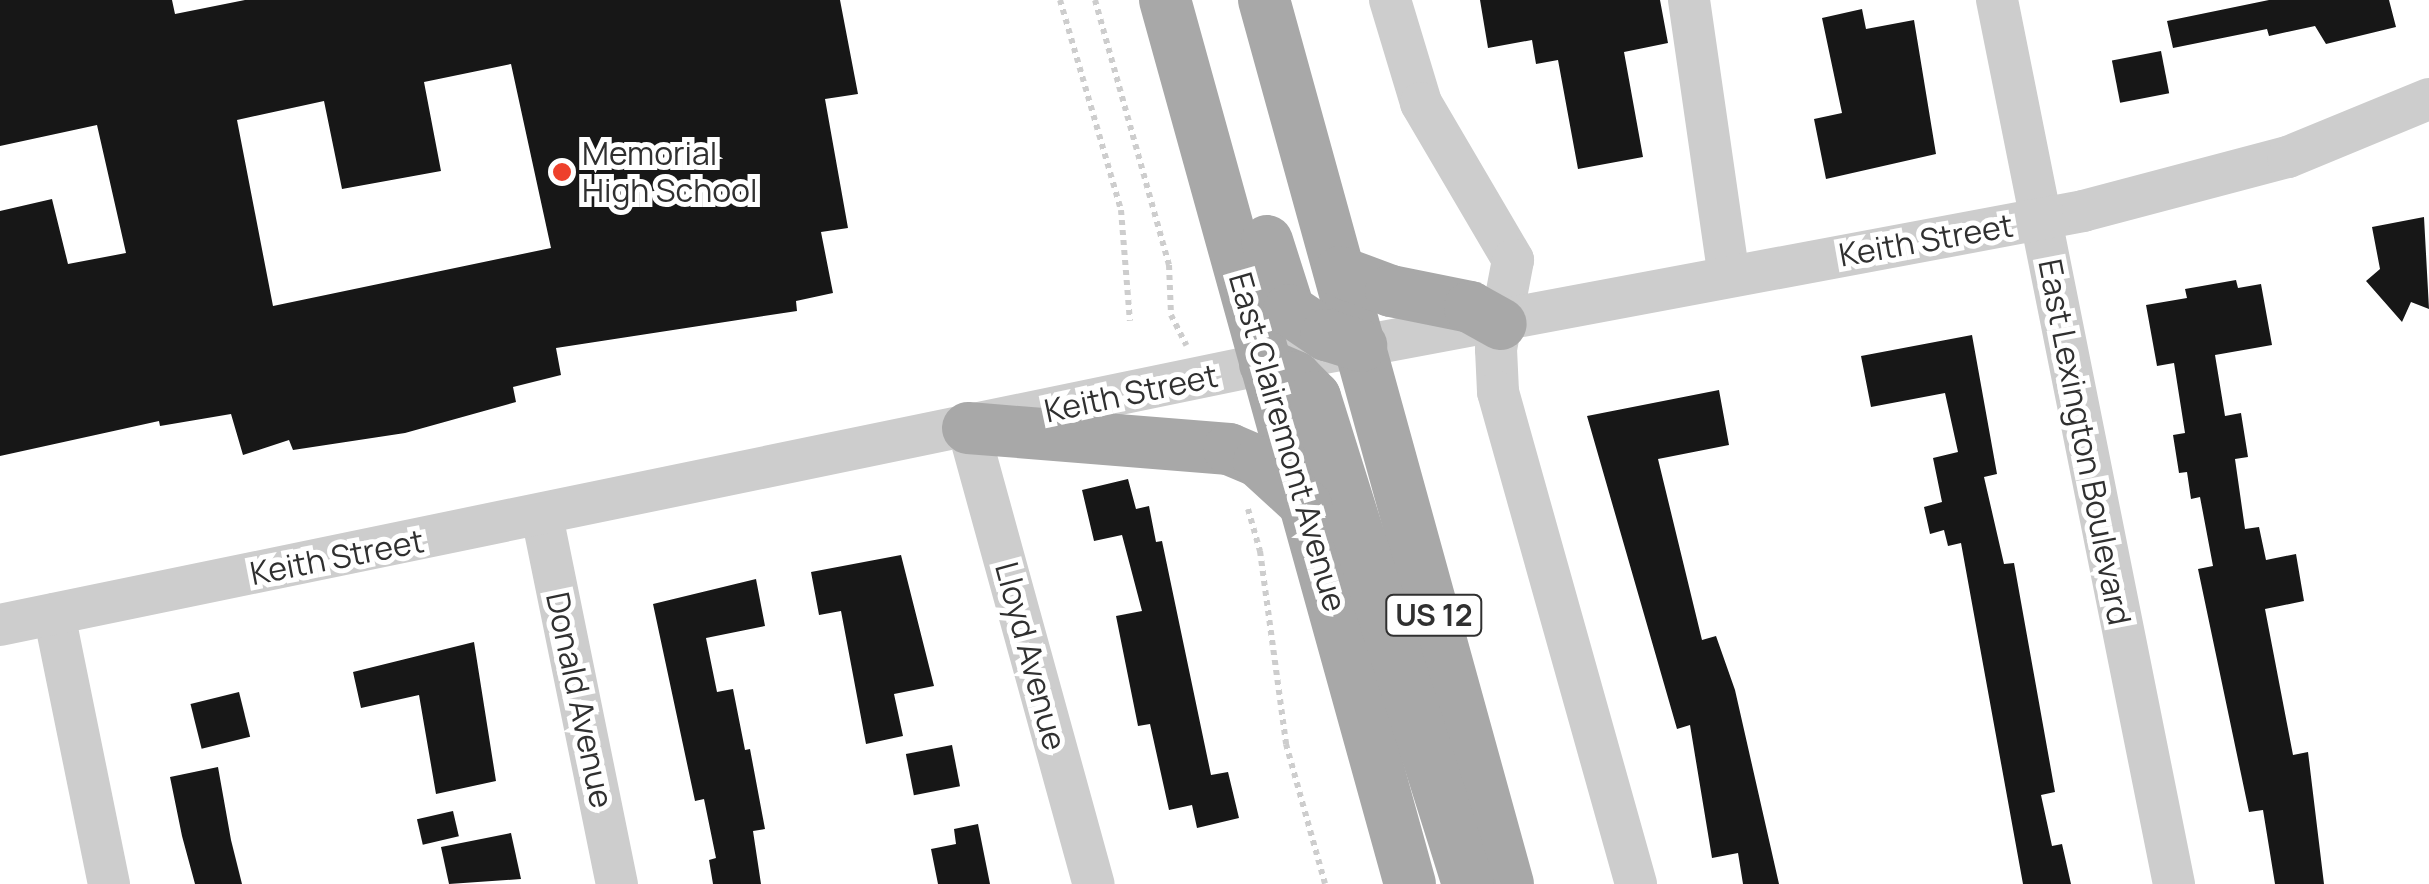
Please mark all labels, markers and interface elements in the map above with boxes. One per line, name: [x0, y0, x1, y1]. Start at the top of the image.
place label: Memorial High School: [582, 135, 758, 210]
marker: Memorial High School: [551, 161, 573, 183]
street label: Keith Street: [1836, 206, 2016, 274]
street label: East Lexington Boulevard: [2031, 256, 2139, 628]
street label: East Clairemont Avenue: [1221, 268, 1355, 616]
street label: Keith Street: [1041, 356, 1221, 430]
street label: Keith Street: [247, 521, 427, 593]
street label: Lloyd Avenue: [987, 558, 1075, 754]
street label: Donald Avenue: [538, 589, 622, 811]
road number: US 12: [1384, 590, 1484, 640]

